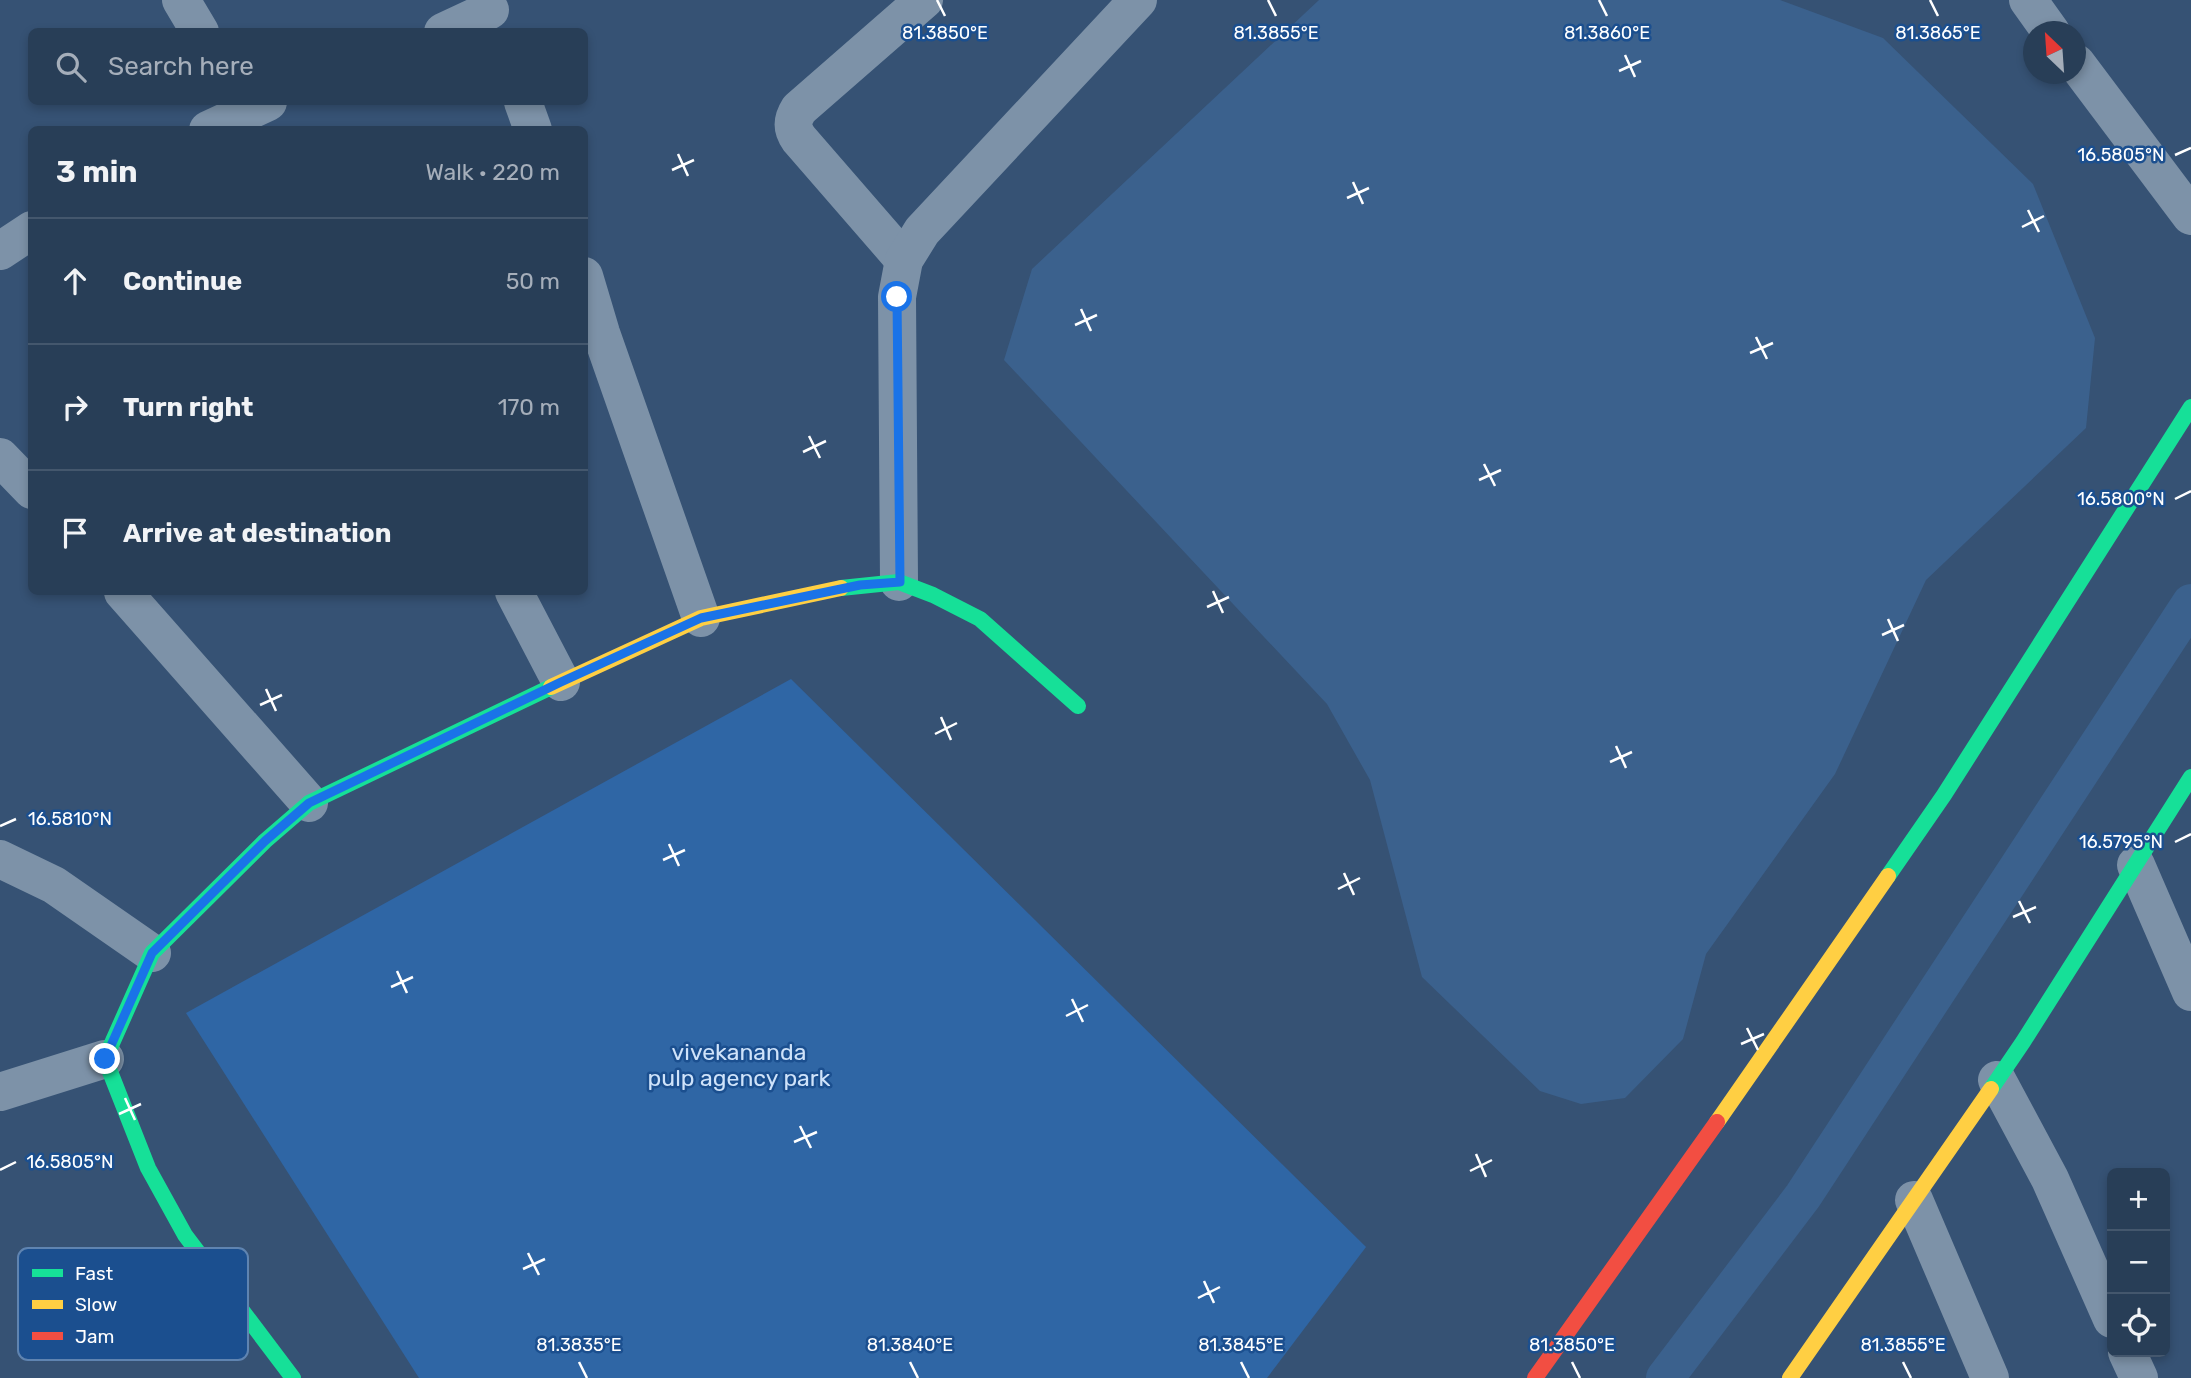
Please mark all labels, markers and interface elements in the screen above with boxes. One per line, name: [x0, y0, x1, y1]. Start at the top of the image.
north arrow: [2023, 21, 2086, 84]
text: 81.3850°E: [902, 22, 988, 44]
text: 81.3855°E: [1233, 22, 1319, 44]
text: 81.3860°E: [1564, 22, 1650, 44]
text: 81.3865°E: [1895, 22, 1981, 44]
search box: [28, 28, 588, 105]
icon: search: [52, 48, 90, 86]
text: Search here: [108, 51, 254, 82]
text: 16.5805°N: [2078, 144, 2164, 166]
text: 3 min: [56, 154, 138, 190]
text: Walk · 220 m: [426, 158, 560, 186]
icon: ahead: [56, 262, 94, 300]
text: Continue: [123, 266, 242, 297]
text: 50 m: [506, 267, 560, 295]
route start: [881, 281, 912, 312]
icon: right: [56, 388, 94, 426]
text: Turn right: [123, 392, 253, 423]
text: 170 m: [498, 393, 560, 421]
text: 16.5800°N: [2077, 488, 2165, 510]
icon: arrive: [56, 514, 94, 552]
text: Arrive at destination: [123, 518, 391, 549]
text: 16.5810°N: [28, 808, 112, 830]
text: 16.5795°N: [2079, 831, 2163, 853]
park label: vivekananda pulp agency park: [648, 1038, 831, 1092]
route end: [89, 1043, 120, 1074]
text: 16.5805°N: [27, 1151, 113, 1173]
map controls: [2107, 1168, 2170, 1357]
button: +: [2107, 1168, 2170, 1231]
button: −: [2107, 1231, 2170, 1294]
legend: [18, 1248, 248, 1360]
text: Fast: [75, 1262, 114, 1285]
text: Slow: [75, 1293, 117, 1316]
button: locate: [2107, 1294, 2170, 1357]
text: Jam: [75, 1325, 114, 1348]
text: 81.3835°E: [536, 1334, 622, 1356]
text: 81.3840°E: [867, 1334, 953, 1356]
text: 81.3845°E: [1198, 1334, 1284, 1356]
text: 81.3850°E: [1529, 1334, 1615, 1356]
text: 81.3855°E: [1860, 1334, 1946, 1356]

